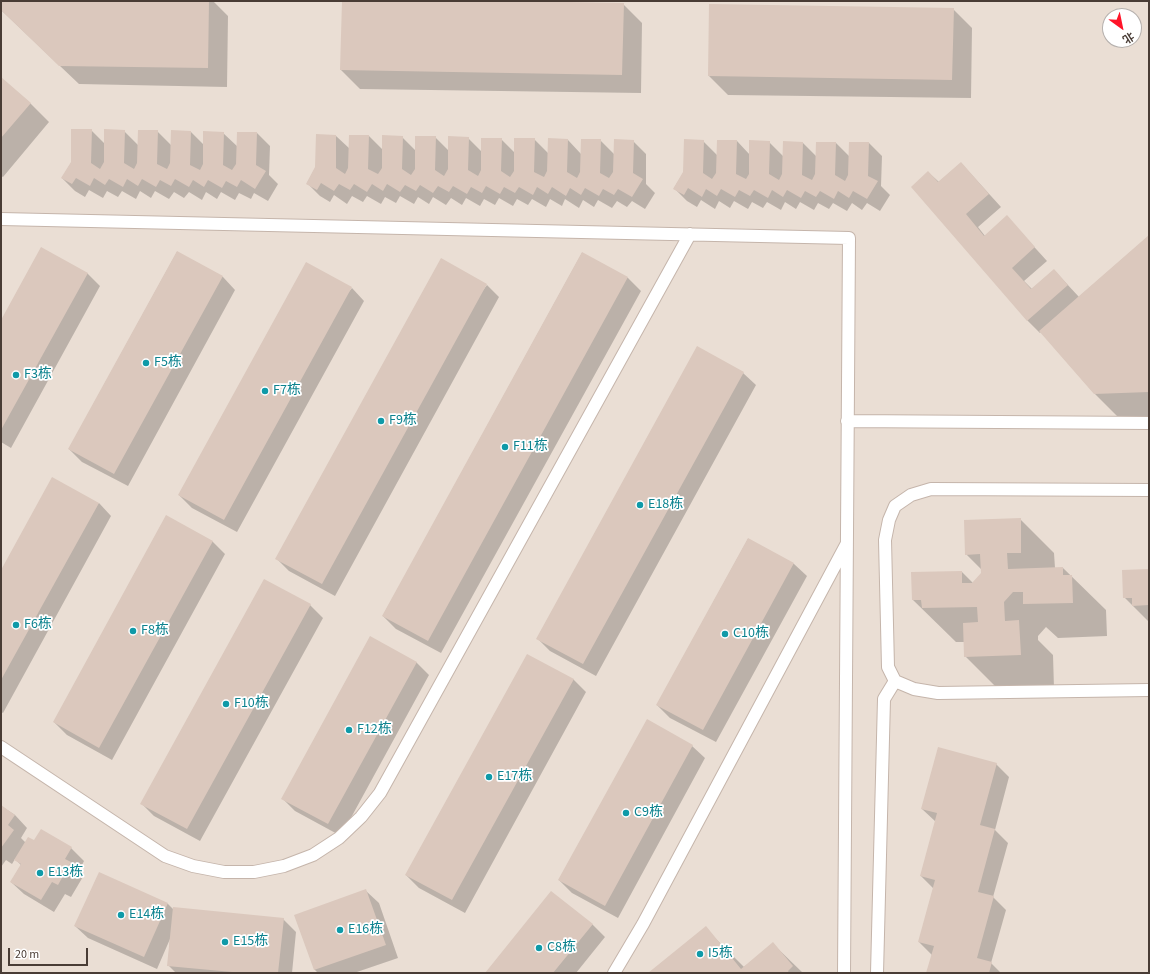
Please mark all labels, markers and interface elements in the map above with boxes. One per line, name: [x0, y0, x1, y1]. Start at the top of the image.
north arrow: [1102, 8, 1142, 48]
text: 北: [1120, 28, 1137, 47]
place label: F5栋: [154, 355, 182, 371]
marker: F5栋: [141, 358, 151, 368]
place label: F3栋: [24, 367, 52, 383]
marker: F3栋: [11, 370, 21, 380]
place label: F7栋: [273, 383, 301, 399]
marker: F7栋: [260, 386, 270, 396]
place label: F9栋: [389, 413, 417, 429]
marker: F9栋: [376, 416, 386, 426]
place label: F11栋: [513, 439, 548, 455]
marker: F11栋: [500, 442, 510, 452]
place label: E18栋: [648, 497, 683, 513]
marker: E18栋: [635, 500, 645, 510]
place label: F6栋: [24, 617, 52, 633]
marker: F6栋: [11, 620, 21, 630]
place label: F8栋: [141, 623, 169, 639]
marker: F8栋: [128, 626, 138, 636]
place label: C10栋: [733, 626, 769, 642]
marker: C10栋: [720, 629, 730, 639]
place label: F10栋: [234, 696, 269, 712]
marker: F10栋: [221, 699, 231, 709]
place label: F12栋: [357, 722, 392, 738]
marker: F12栋: [344, 725, 354, 735]
place label: E17栋: [497, 769, 532, 785]
marker: E17栋: [484, 772, 494, 782]
place label: C9栋: [634, 805, 663, 821]
marker: C9栋: [621, 808, 631, 818]
place label: E13栋: [48, 865, 83, 881]
marker: E13栋: [35, 868, 45, 878]
place label: E14栋: [129, 907, 164, 923]
marker: E14栋: [116, 910, 126, 920]
place label: E16栋: [348, 922, 383, 938]
marker: E16栋: [335, 925, 345, 935]
place label: E15栋: [233, 934, 268, 950]
marker: E15栋: [220, 937, 230, 947]
scale bar: [10, 940, 90, 966]
place label: C8栋: [547, 940, 576, 956]
marker: C8栋: [534, 943, 544, 953]
text: 20 m: [15, 946, 39, 963]
place label: I5栋: [708, 946, 733, 962]
marker: I5栋: [695, 949, 705, 959]

